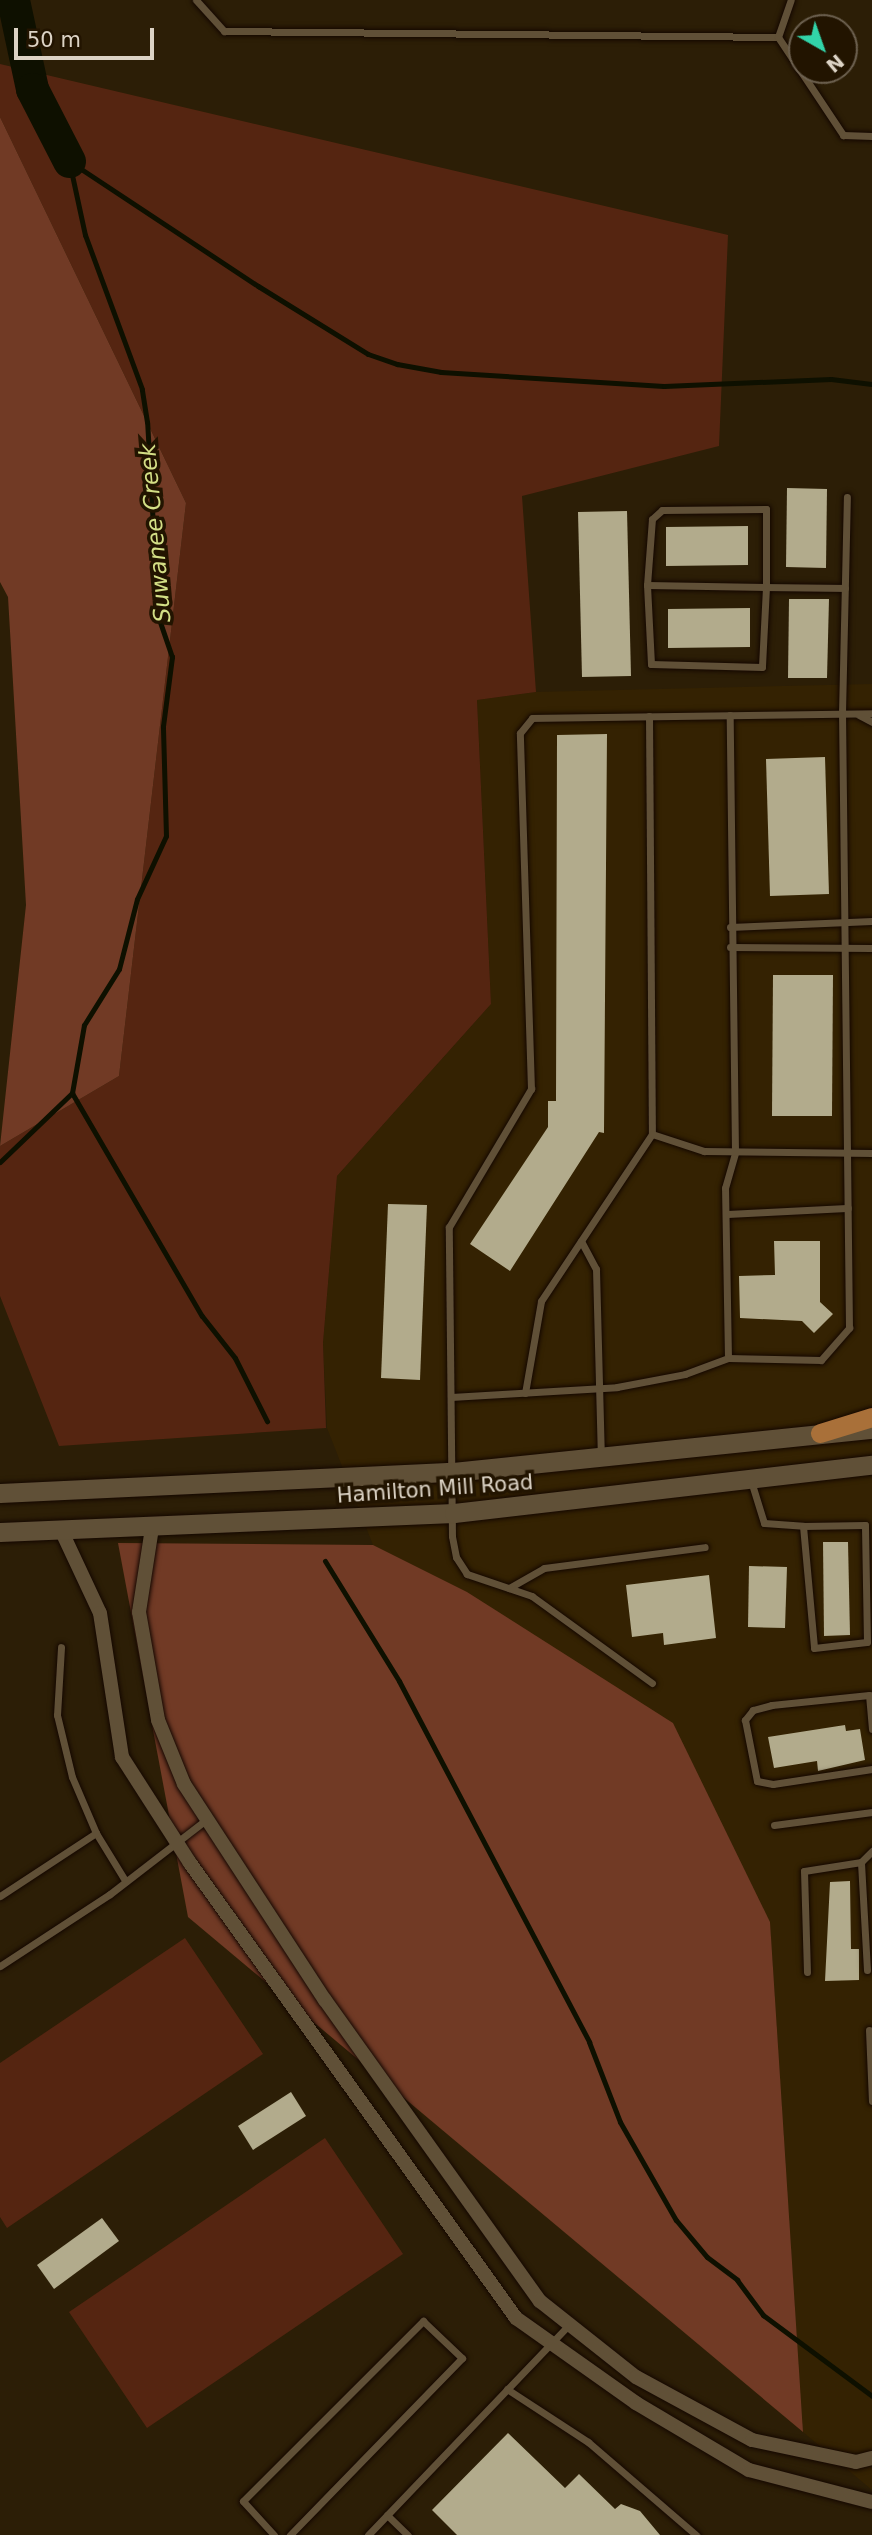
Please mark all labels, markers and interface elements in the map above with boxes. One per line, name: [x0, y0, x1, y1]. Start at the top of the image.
scale bar: [18, 14, 158, 58]
north arrow: [788, 14, 858, 84]
text: 50 m: [27, 28, 81, 52]
text: N: [822, 50, 848, 77]
water label: Suwanee Creek: [133, 442, 177, 624]
street label: Hamilton Mill Road: [336, 1470, 534, 1508]

